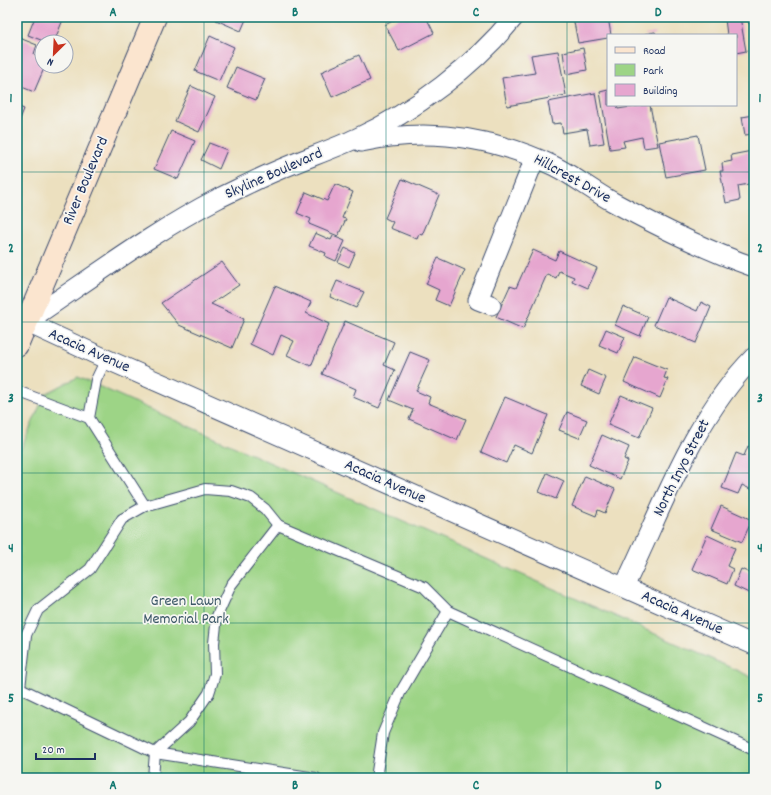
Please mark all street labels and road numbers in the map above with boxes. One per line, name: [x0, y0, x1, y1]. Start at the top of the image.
street label: River Boulevard: [57, 133, 115, 229]
street label: Skyline Boulevard: [221, 142, 327, 206]
street label: Hillcrest Drive: [529, 148, 615, 210]
street label: Acacia Avenue: [45, 323, 133, 379]
street label: North Inyo Street: [648, 415, 716, 521]
street label: Acacia Avenue: [341, 454, 429, 510]
street label: Acacia Avenue: [638, 585, 726, 641]

